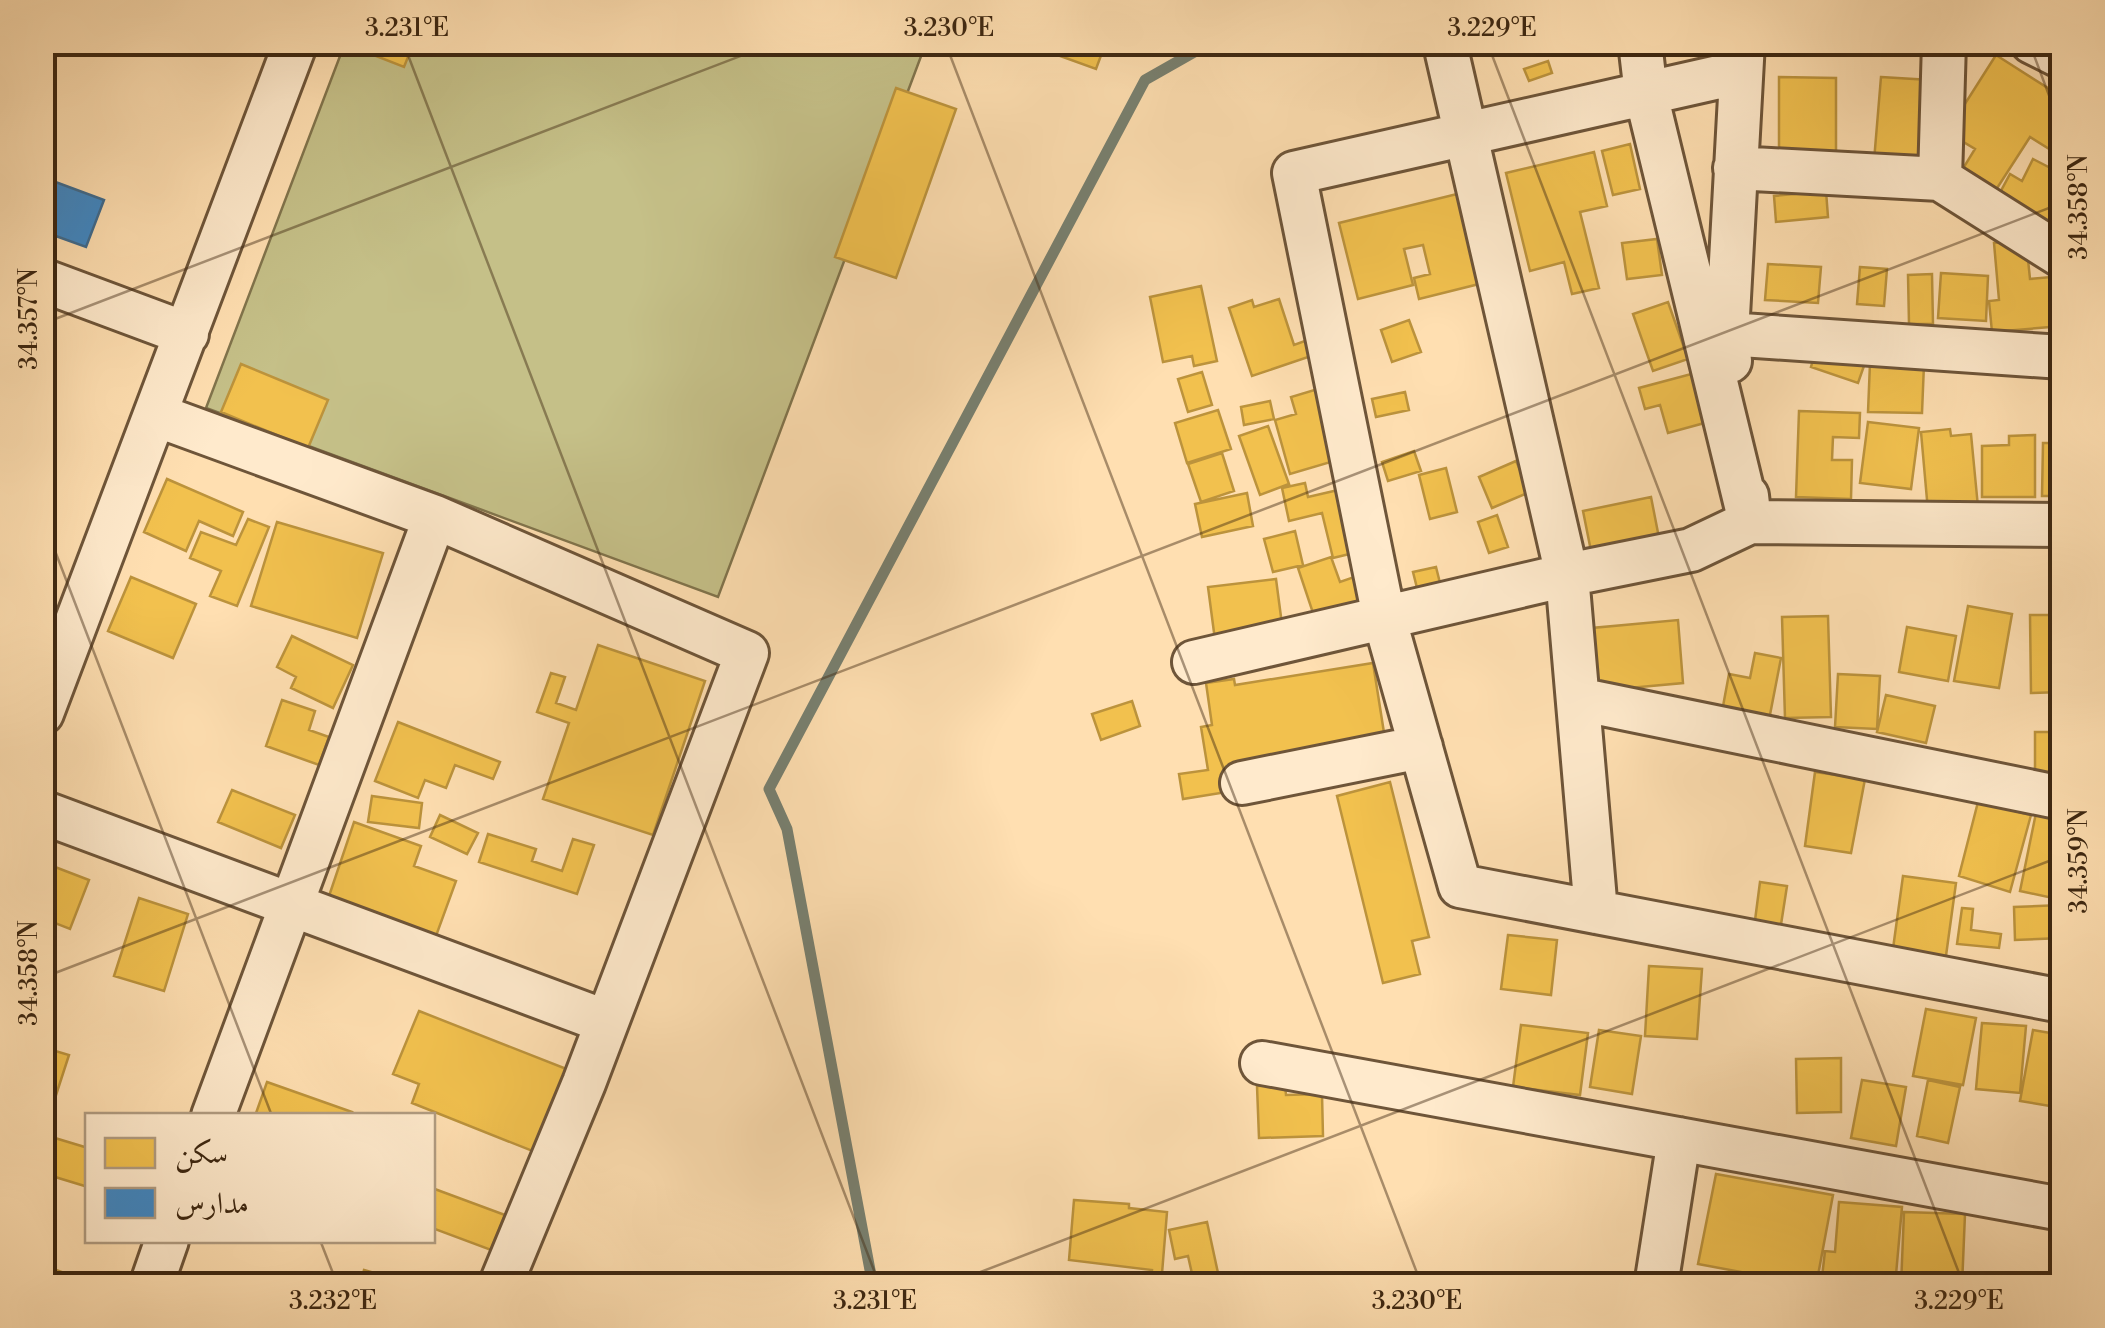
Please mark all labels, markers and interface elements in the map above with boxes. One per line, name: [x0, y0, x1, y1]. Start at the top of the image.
text: 3.231°E: [365, 13, 449, 44]
text: 3.230°E: [904, 13, 994, 44]
text: 3.229°E: [1447, 13, 1537, 44]
text: 34.358°N: [2064, 154, 2095, 260]
text: 34.357°N: [14, 268, 45, 370]
text: 34.359°N: [2064, 808, 2095, 914]
text: 34.358°N: [14, 920, 45, 1026]
legend: [85, 1113, 435, 1243]
text: سكن: [175, 1135, 228, 1173]
text: مدارس: [175, 1185, 249, 1223]
text: 3.232°E: [289, 1286, 377, 1317]
text: 3.231°E: [833, 1286, 917, 1317]
text: 3.230°E: [1372, 1286, 1462, 1317]
text: 3.229°E: [1914, 1286, 2004, 1317]

